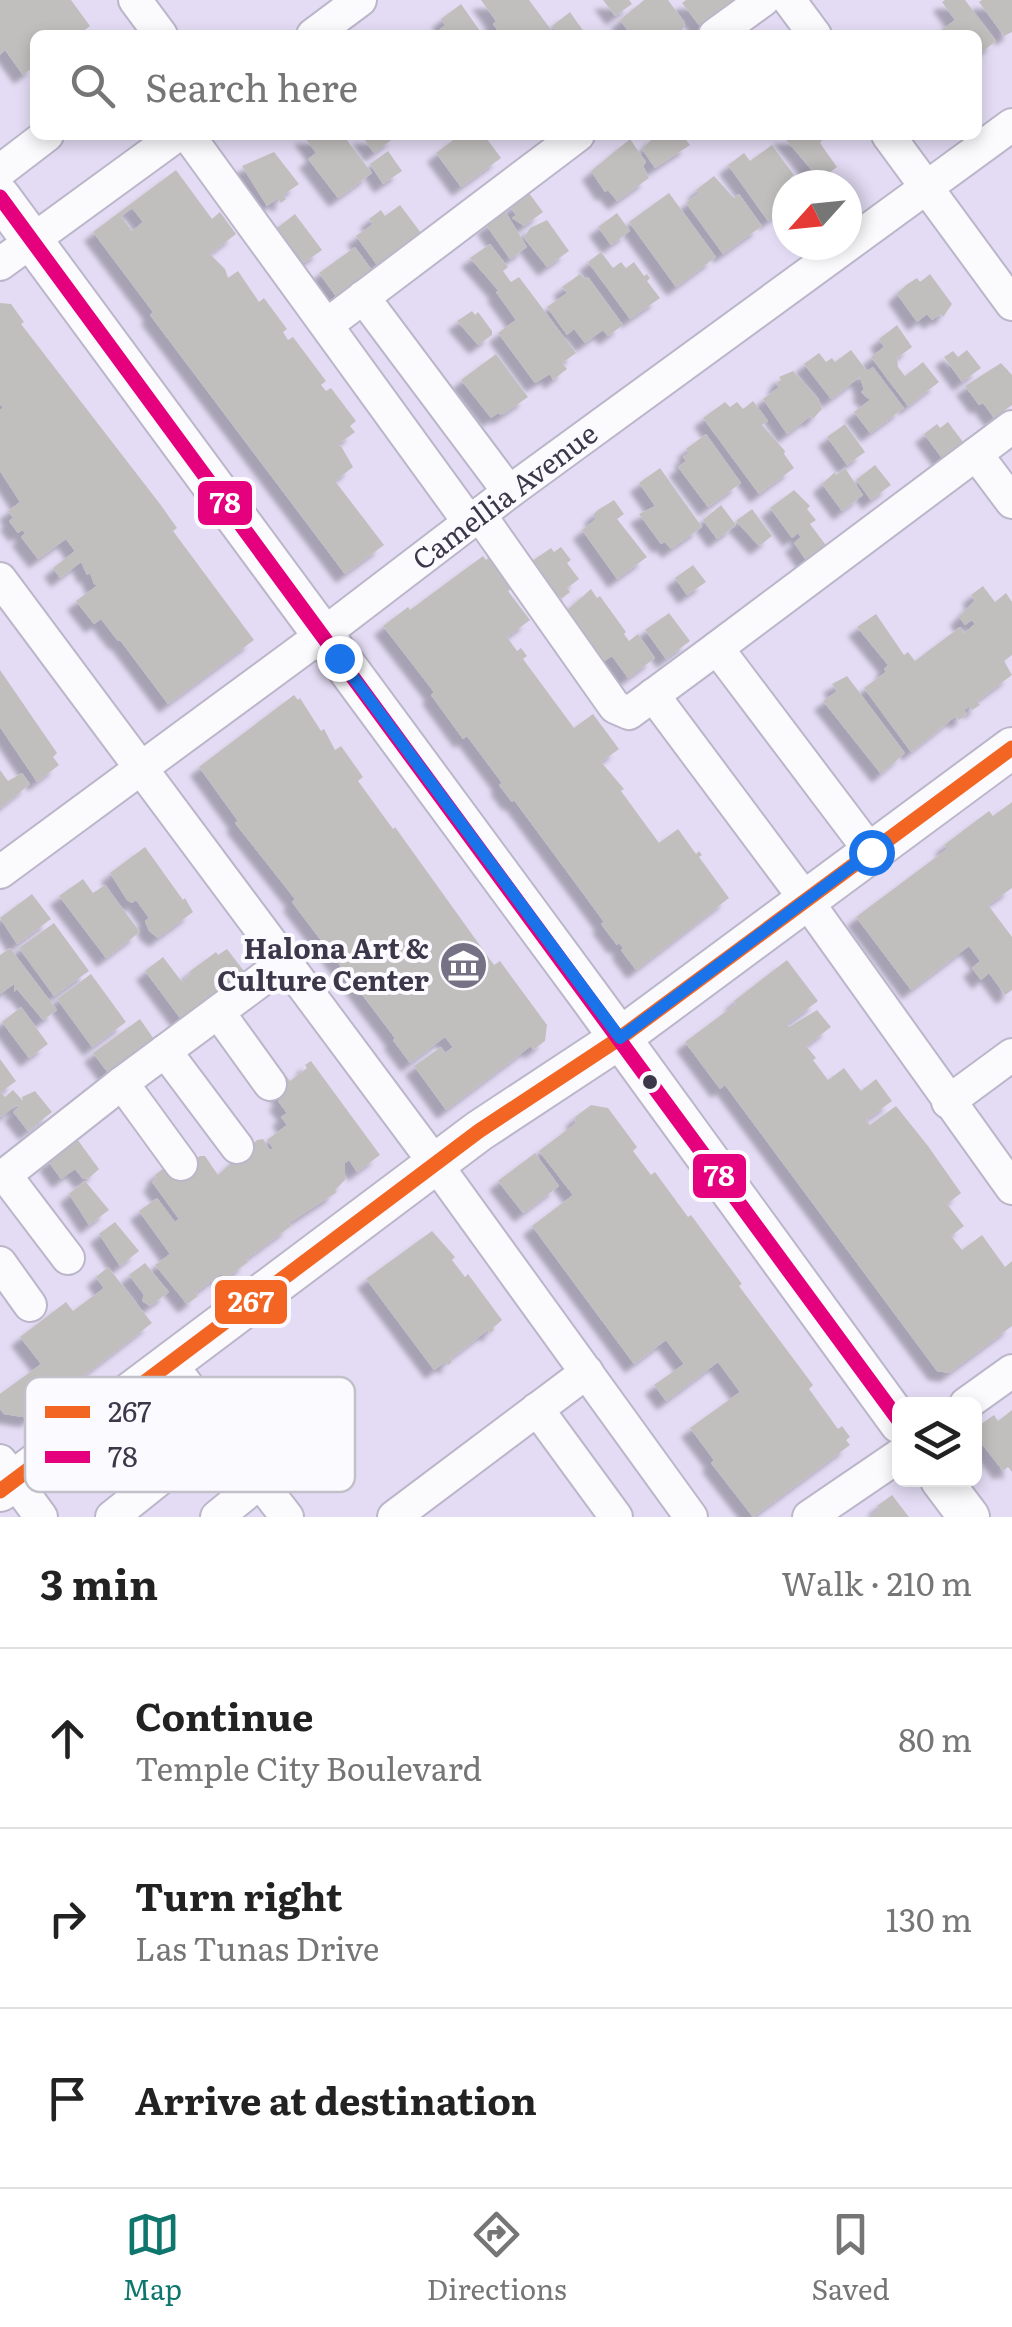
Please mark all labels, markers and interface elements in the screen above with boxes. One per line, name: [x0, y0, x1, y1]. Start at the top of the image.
search box: [30, 30, 982, 140]
text: Search here: [145, 57, 358, 114]
icon: search: [65, 58, 120, 113]
north arrow: [772, 170, 862, 260]
street label: Camellia Avenue: [402, 412, 605, 579]
line badge: 78: [196, 479, 254, 527]
text: 78: [209, 480, 241, 522]
route end: [317, 636, 363, 682]
route start: [849, 830, 895, 876]
place label: Halona Art & Culture Center: [217, 926, 429, 1000]
museum icon: Halona Art & Culture Center: [438, 939, 490, 991]
unlabelled marker: [640, 1072, 660, 1092]
line badge: 78: [691, 1152, 748, 1200]
text: 78: [703, 1153, 735, 1195]
line badge: 267: [213, 1278, 289, 1326]
text: 267: [228, 1279, 275, 1321]
legend: [25, 1377, 355, 1492]
text: 267: [108, 1389, 151, 1431]
map controls: [892, 1397, 982, 1487]
button: layers: [892, 1397, 982, 1487]
text: 78: [108, 1434, 138, 1476]
text: 3 min: [40, 1551, 158, 1613]
text: Walk · 210 m: [781, 1558, 972, 1606]
text: Continue: [135, 1686, 313, 1743]
icon: ahead: [40, 1711, 95, 1766]
text: 80 m: [898, 1714, 972, 1762]
text: Temple City Boulevard: [135, 1743, 482, 1791]
text: Turn right: [135, 1866, 342, 1923]
icon: right: [40, 1891, 95, 1946]
text: 130 m: [886, 1894, 972, 1942]
text: Las Tunas Drive: [135, 1923, 379, 1971]
text: Arrive at destination: [135, 2070, 537, 2127]
icon: arrive: [40, 2071, 95, 2126]
tab: Map: [122, 2207, 182, 2309]
tab: Directions: [427, 2207, 567, 2309]
tab: Saved: [812, 2207, 890, 2309]

